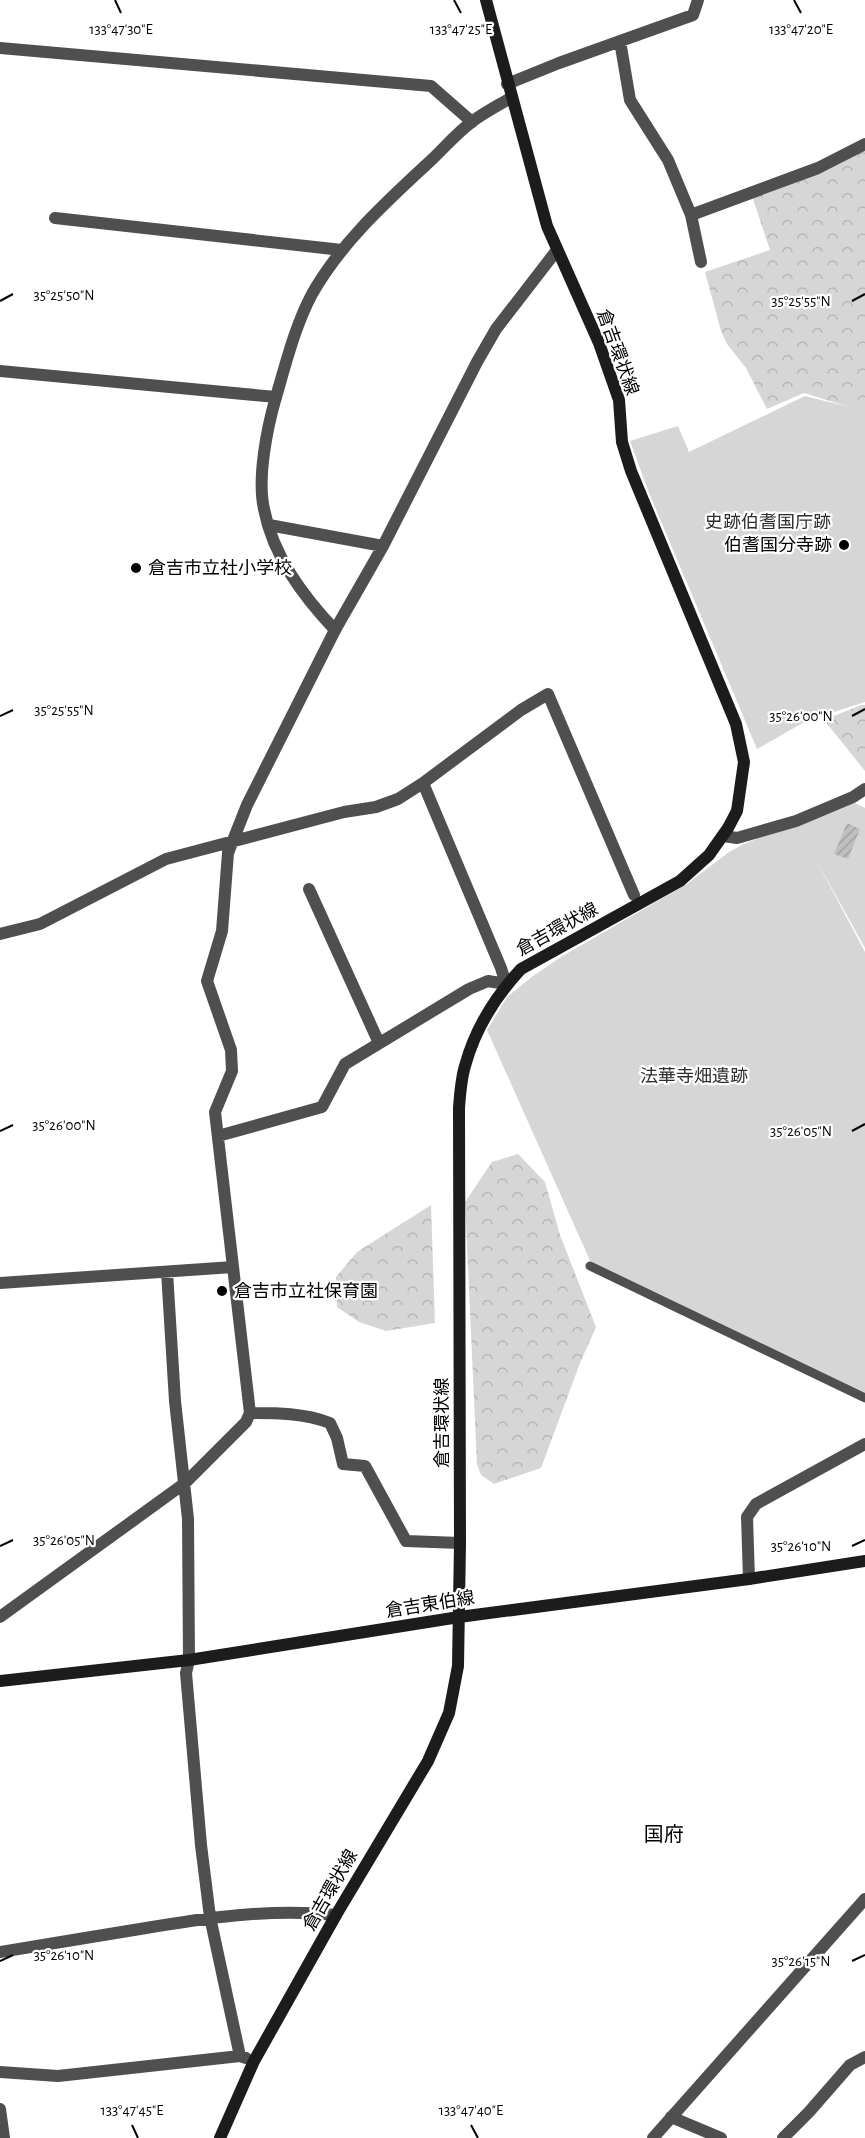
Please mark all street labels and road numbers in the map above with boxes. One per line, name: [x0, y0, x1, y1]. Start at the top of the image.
street label: 倉吉環状線: [593, 306, 643, 398]
street label: 倉吉環状線: [513, 898, 601, 960]
street label: 倉吉環状線: [432, 1378, 452, 1468]
street label: 倉吉東伯線: [384, 1587, 476, 1621]
street label: 倉吉環状線: [299, 1846, 361, 1934]

